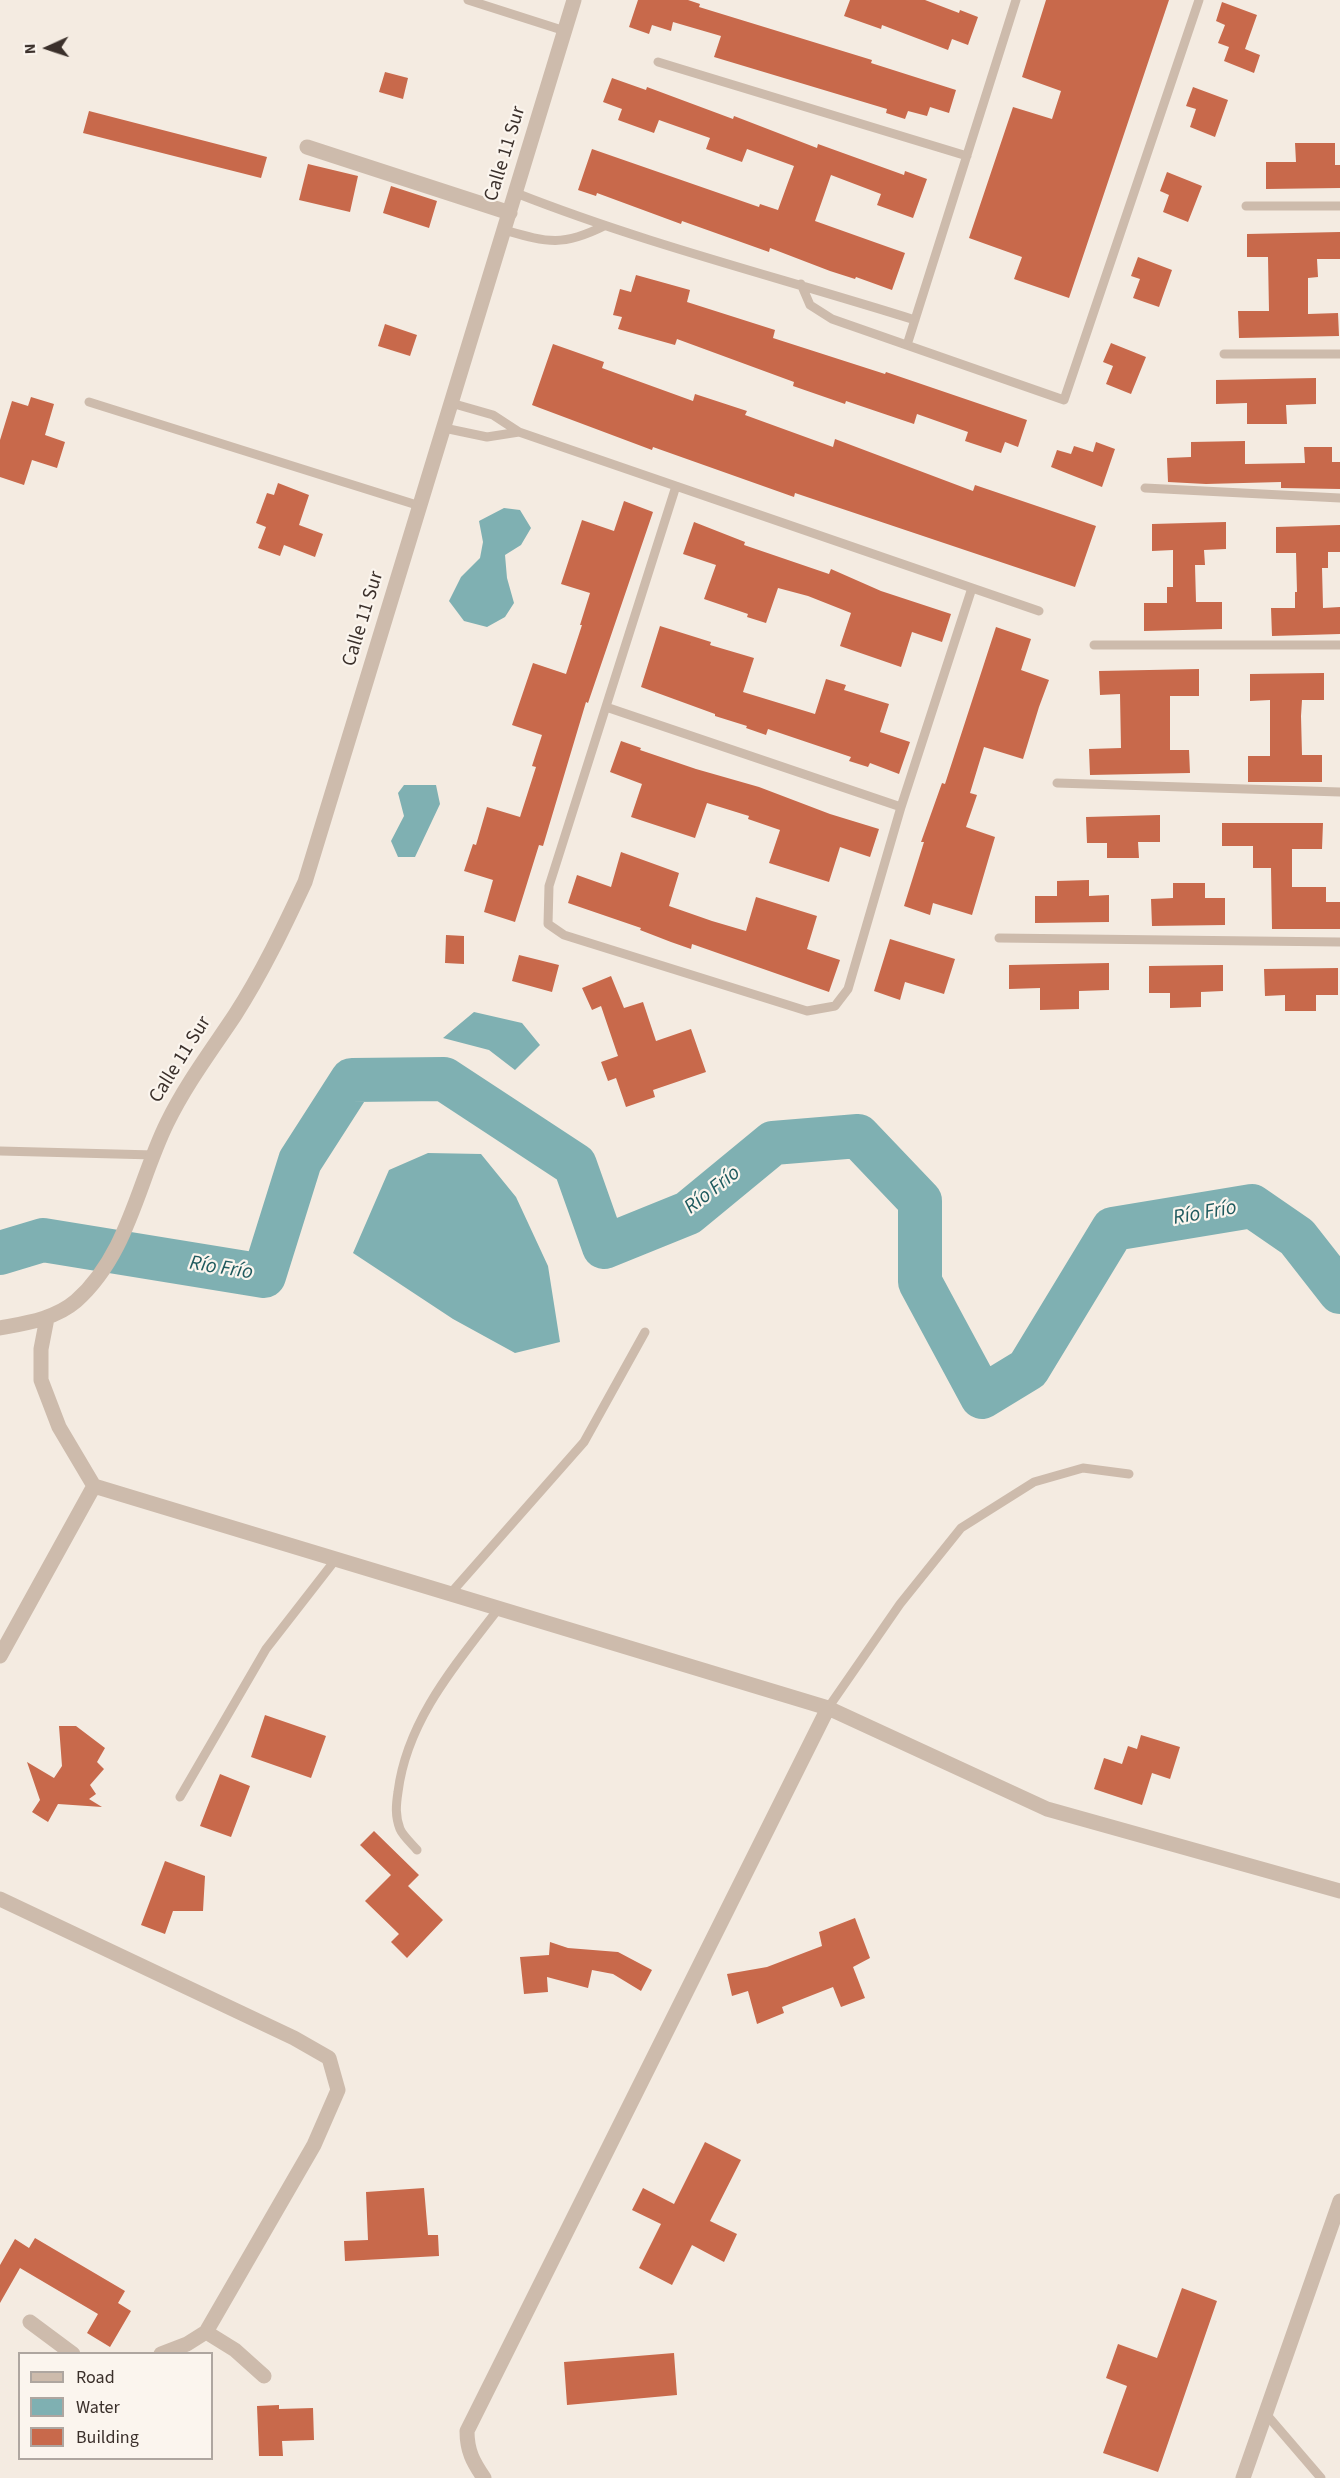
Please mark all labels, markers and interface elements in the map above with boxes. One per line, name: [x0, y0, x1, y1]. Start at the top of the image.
north arrow: [18, 18, 78, 78]
text: N: [19, 43, 41, 55]
street label: Calle 11 Sur: [480, 104, 532, 204]
street label: Calle 11 Sur: [338, 569, 390, 669]
street label: Calle 11 Sur: [145, 1012, 217, 1108]
water label: Río Frío: [680, 1161, 746, 1221]
water label: Río Frío: [1171, 1196, 1239, 1232]
water label: Río Frío: [187, 1252, 255, 1286]
legend: [18, 2352, 213, 2460]
text: Road: [76, 2365, 115, 2390]
text: Water: [76, 2395, 120, 2420]
text: Building: [76, 2425, 139, 2450]

